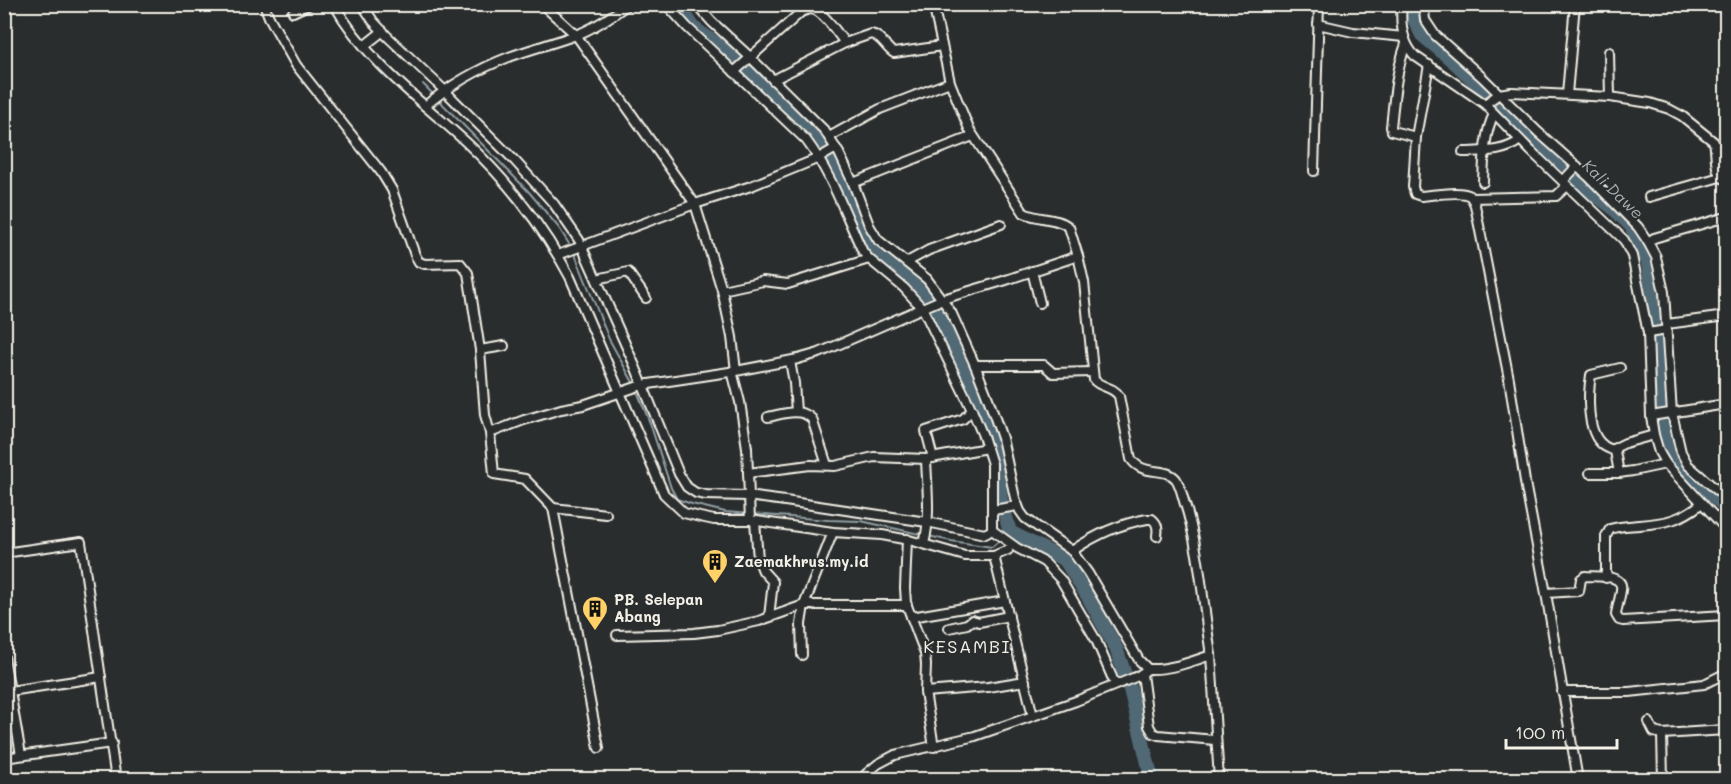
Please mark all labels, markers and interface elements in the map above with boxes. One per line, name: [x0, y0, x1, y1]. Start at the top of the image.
water label: Kali Dawe: [1578, 154, 1648, 223]
building icon: Zaemakhrus.my.id: [700, 547, 730, 585]
place label: Zaemakhrus.my.id: [734, 551, 869, 571]
place label: PB. Selepan Abang: [614, 589, 703, 626]
building icon: PB. Selepan Abang: [580, 594, 610, 632]
district label: KESAMBI: [923, 634, 1011, 658]
scale bar: [1506, 712, 1617, 750]
text: 100 m: [1515, 720, 1565, 744]

